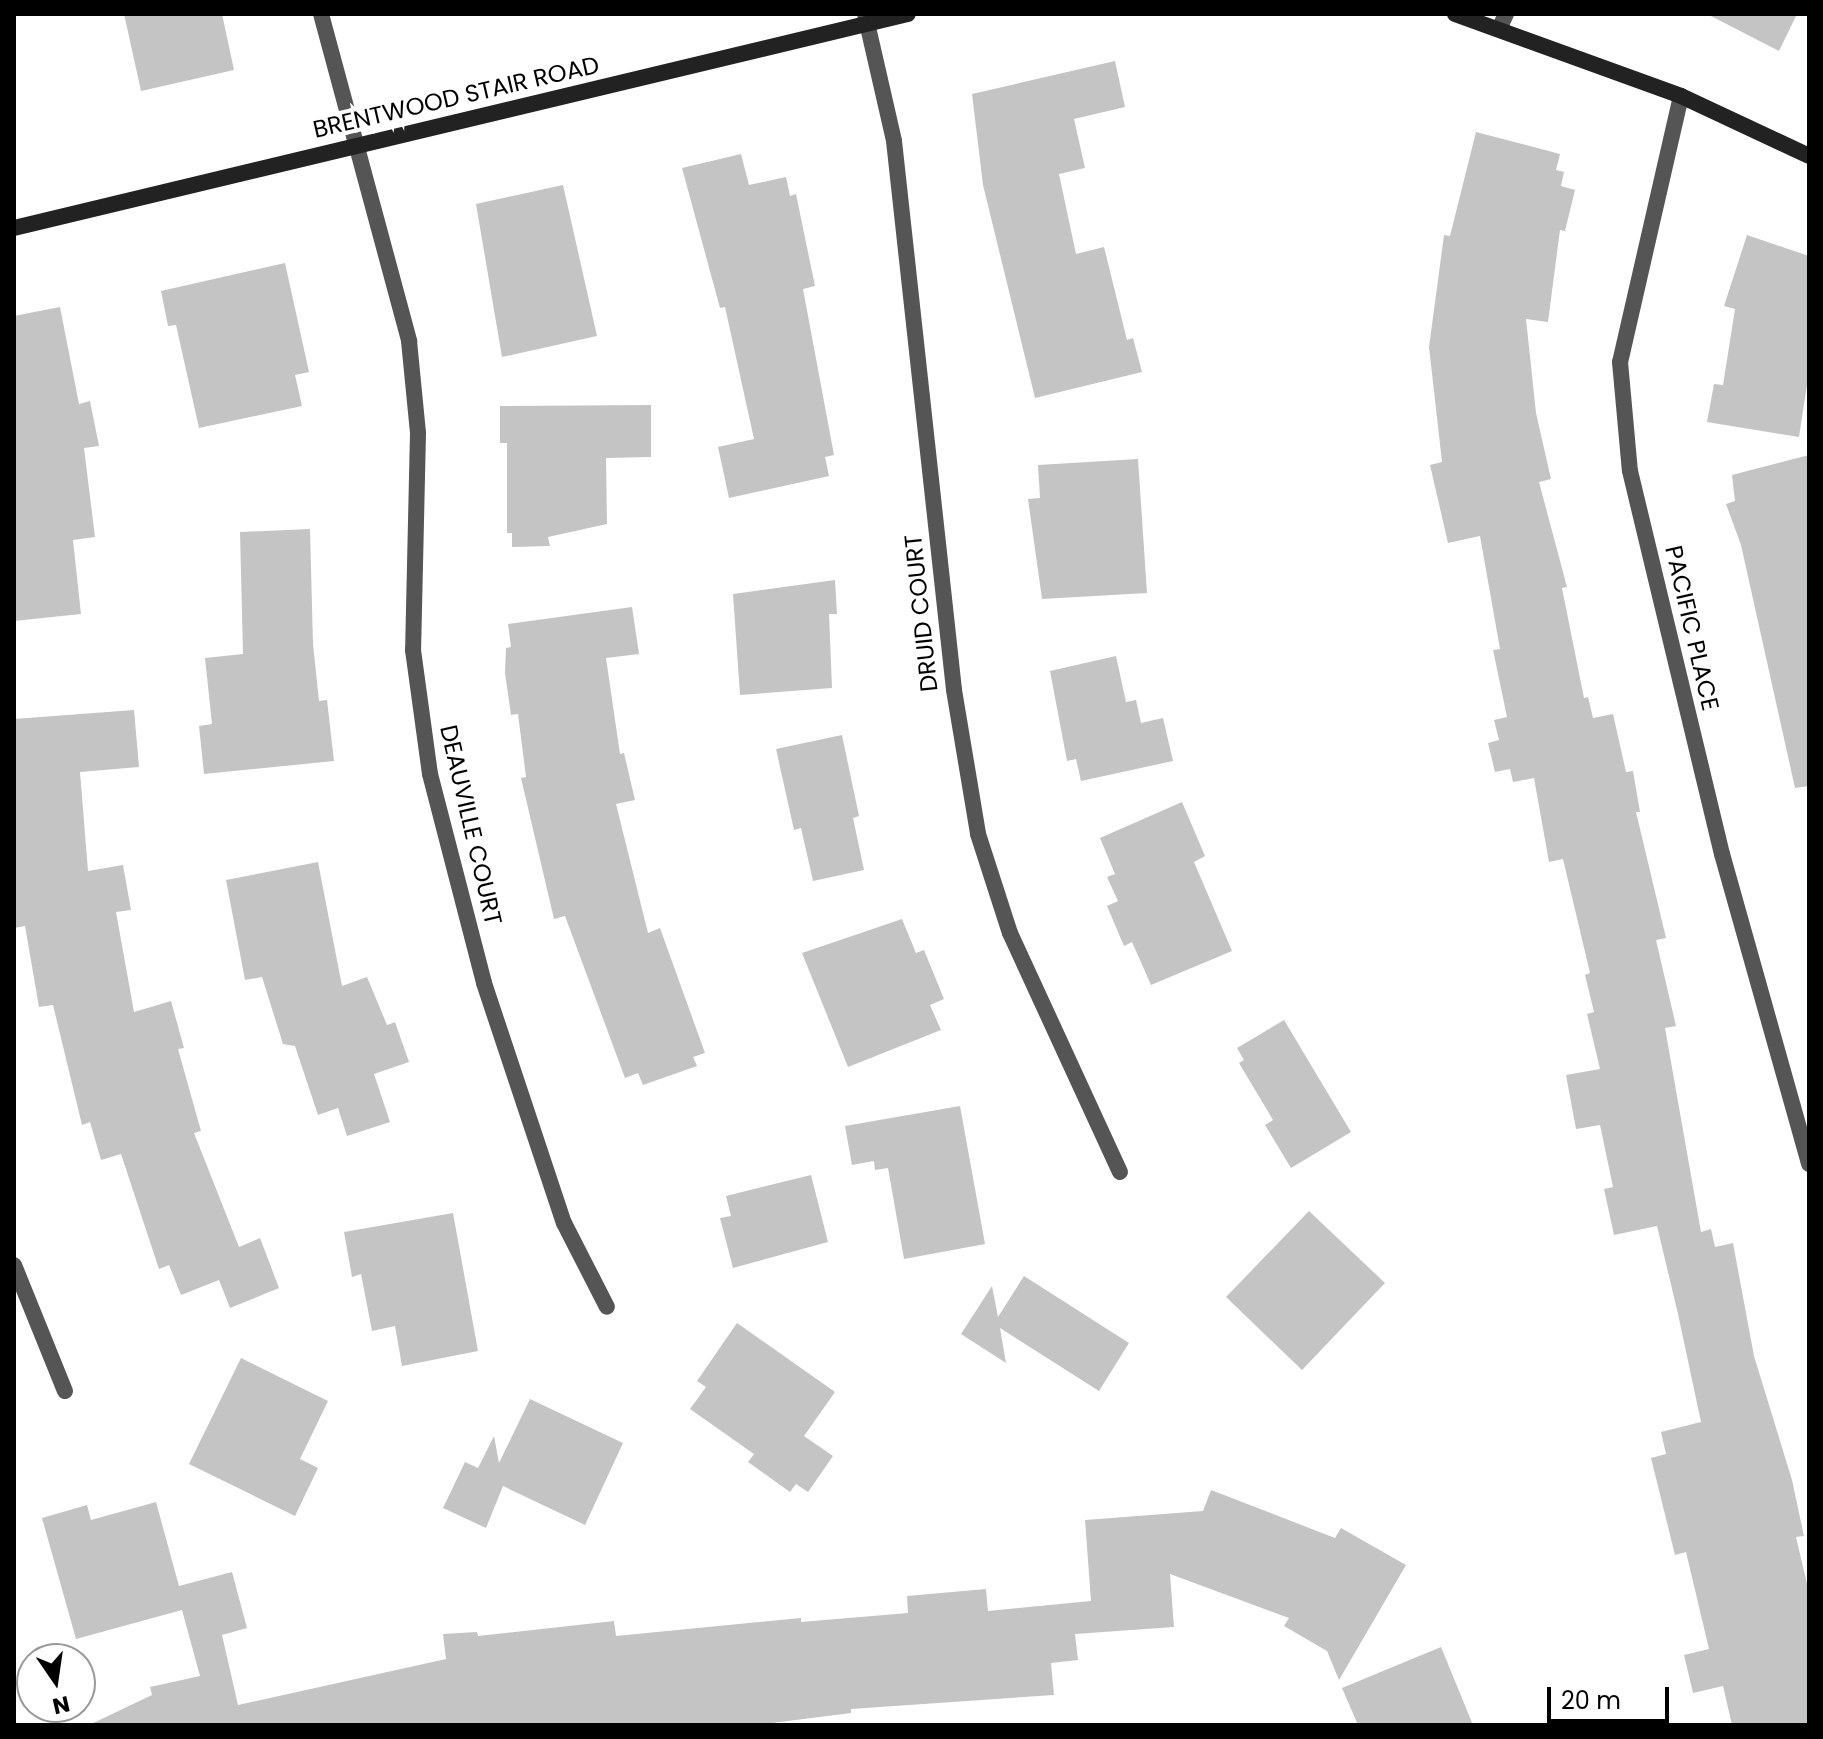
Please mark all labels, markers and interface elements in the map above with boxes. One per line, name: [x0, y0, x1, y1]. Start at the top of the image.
street label: BRENTWOOD STAIR ROAD: [310, 50, 602, 144]
street label: DRUID COURT: [898, 533, 944, 693]
street label: PACIFIC PLACE: [1659, 543, 1725, 713]
street label: DEAUVILLE COURT: [434, 722, 508, 928]
north arrow: [16, 1643, 96, 1723]
scale bar: [1551, 1671, 1673, 1721]
text: 20 m: [1561, 1684, 1621, 1717]
text: N: [50, 1688, 73, 1722]

